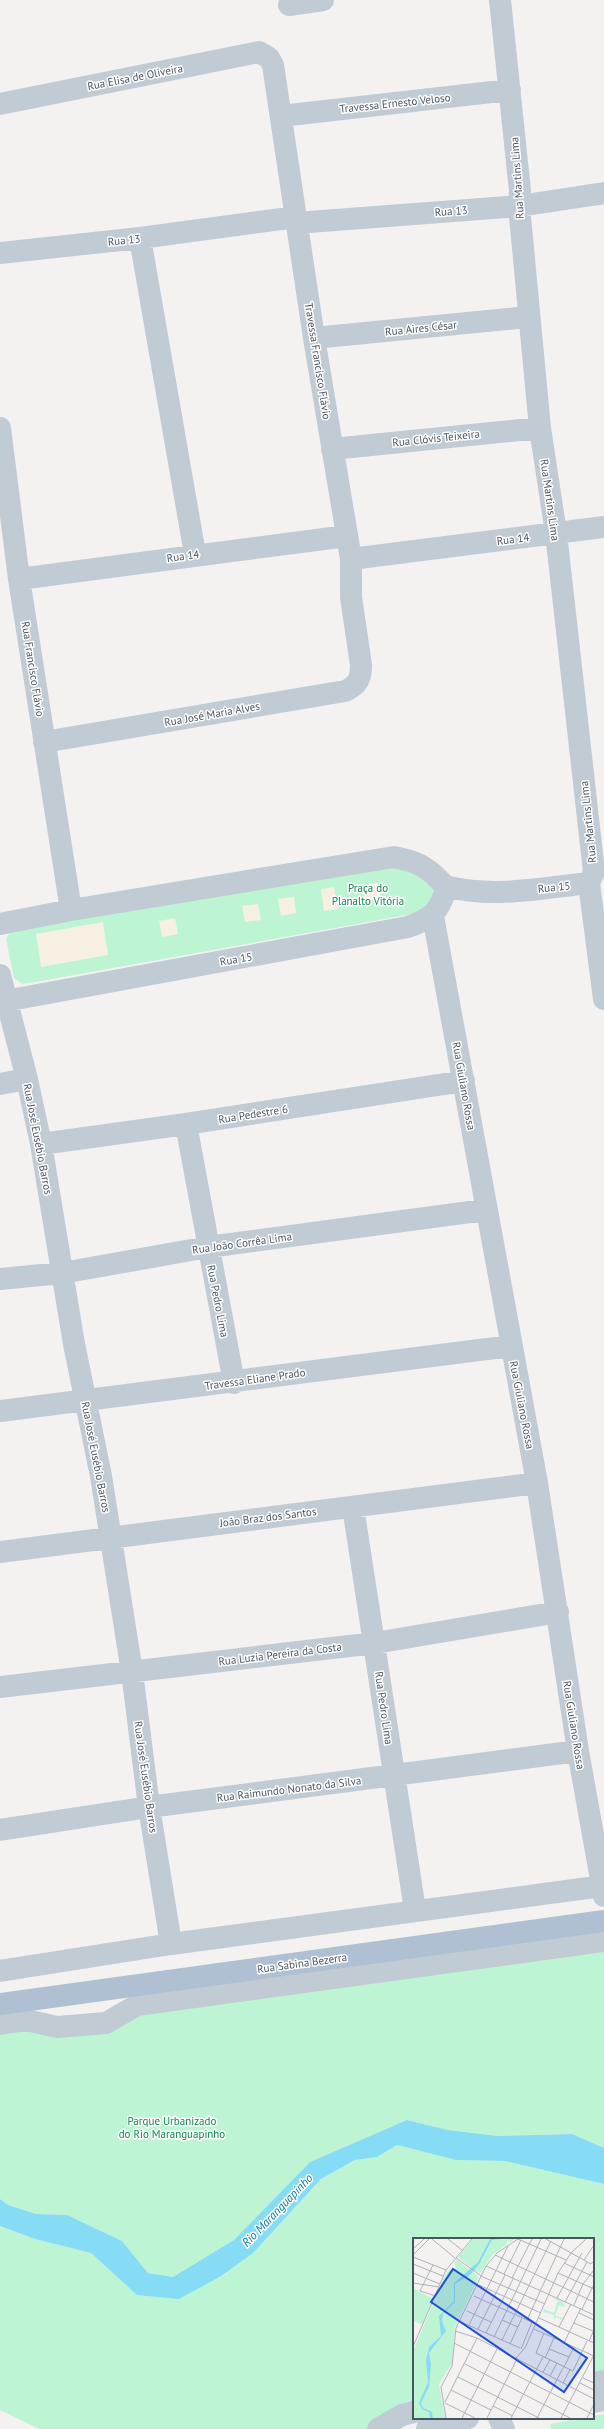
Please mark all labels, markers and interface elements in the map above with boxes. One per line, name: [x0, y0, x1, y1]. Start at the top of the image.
street label: Rua Elisa de Oliveira: [86, 61, 184, 93]
street label: Travessa Ernesto Veloso: [339, 90, 451, 116]
street label: Rua Martins Lima: [507, 136, 527, 220]
street label: Rua 13: [434, 203, 468, 219]
street label: Rua 13: [107, 231, 141, 249]
street label: Travessa Francisco Flávio: [302, 302, 334, 420]
street label: Rua Aires César: [384, 317, 458, 339]
street label: Rua Clóvis Teixeira: [392, 426, 480, 450]
street label: Rua Martins Lima: [537, 458, 563, 542]
street label: Rua 14: [496, 530, 530, 548]
street label: Rua 14: [166, 547, 200, 565]
street label: Rua Francisco Flávio: [19, 620, 47, 718]
street label: Rua José Maria Alves: [163, 699, 261, 729]
street label: Rua Martins Lima: [577, 780, 599, 864]
street label: Rua 15: [537, 878, 571, 896]
park label: Praça do Planalto Vitória: [332, 881, 404, 908]
street label: Rua 15: [219, 949, 253, 969]
street label: Rua Giuliano Rossa: [449, 1041, 479, 1131]
street label: Rua José Eusébio Barros: [20, 1082, 56, 1196]
street label: Rua Pedestre 6: [217, 1102, 289, 1126]
street label: Rua João Corrêa Lima: [191, 1229, 293, 1257]
street label: Rua Pedro Lima: [204, 1264, 232, 1338]
street label: Rua Giuliano Rossa: [507, 1360, 537, 1450]
street label: Travessa Eliane Prado: [204, 1365, 306, 1393]
street label: Rua José Eusébio Barros: [78, 1400, 114, 1514]
street label: João Braz dos Santos: [218, 1504, 318, 1530]
street label: Rua Luzia Pereira da Costa: [218, 1639, 342, 1669]
street label: Rua Pedro Lima: [372, 1671, 396, 1745]
street label: Rua Giuliano Rossa: [560, 1680, 588, 1770]
street label: Rua José Eusébio Barros: [131, 1720, 161, 1834]
street label: Rua Raimundo Nonato da Silva: [216, 1773, 362, 1805]
street label: Rua Sabina Bezerra: [256, 1950, 348, 1976]
park label: Parque Urbanizado do Rio Maranguapinho: [119, 2114, 225, 2141]
water label: Rio Maranguapinho: [238, 2170, 316, 2250]
inset map: [413, 2238, 594, 2419]

